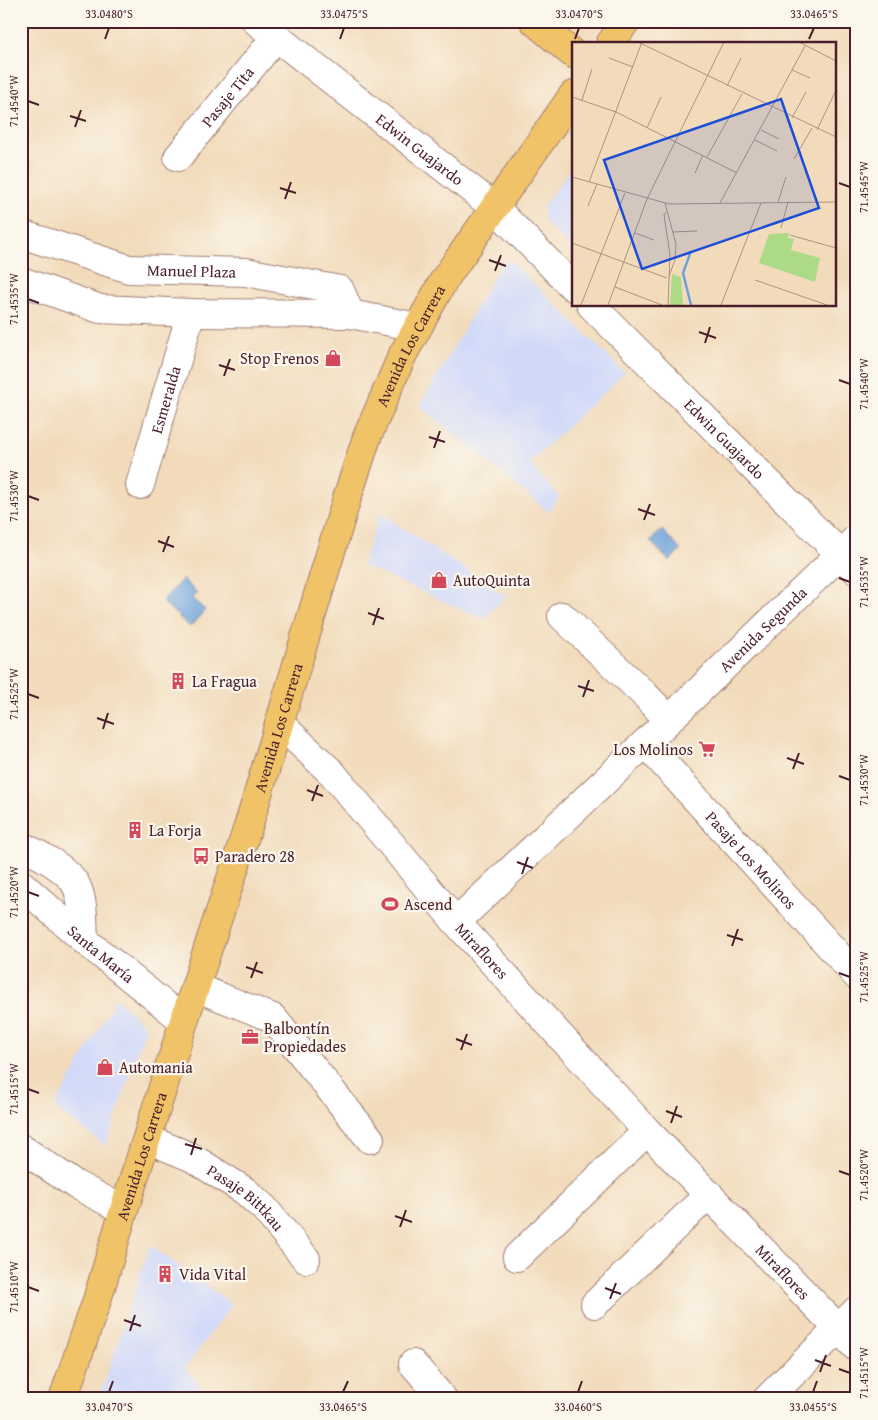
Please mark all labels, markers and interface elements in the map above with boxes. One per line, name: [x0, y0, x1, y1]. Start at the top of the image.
text: 33.0480°S: [85, 5, 133, 22]
text: 33.0475°S: [320, 5, 368, 22]
text: 33.0470°S: [555, 5, 603, 22]
text: 33.0465°S: [790, 5, 838, 22]
inset map: [572, 42, 836, 306]
street label: Pasaje Tita: [195, 61, 260, 132]
text: 71.4540°W: [5, 74, 22, 127]
street label: Edwin Guajardo: [371, 107, 469, 191]
text: 71.4545°W: [855, 160, 872, 213]
street label: Manuel Plaza: [147, 257, 237, 284]
text: 71.4535°W: [5, 272, 22, 325]
street label: Avenida Los Carrera: [370, 280, 451, 410]
place label: Stop Frenos: [240, 346, 319, 370]
shop icon: Stop Frenos: [323, 348, 343, 368]
text: 71.4540°W: [855, 357, 872, 410]
street label: Esmeralda: [144, 362, 187, 436]
street label: Edwin Guajardo: [679, 393, 770, 484]
text: 71.4530°W: [5, 469, 22, 522]
text: 71.4535°W: [855, 555, 872, 608]
place label: AutoQuinta: [453, 568, 531, 592]
shop icon: AutoQuinta: [429, 570, 449, 590]
street label: Avenida Segunda: [713, 581, 812, 678]
street label: Avenida Los Carrera: [247, 660, 309, 795]
text: 71.4525°W: [5, 667, 22, 720]
place label: La Fragua: [192, 669, 257, 693]
building icon: La Fragua: [168, 671, 188, 691]
place label: Los Molinos: [613, 737, 693, 761]
supermarket icon: Los Molinos: [697, 739, 717, 759]
text: 71.4530°W: [855, 753, 872, 806]
street label: Pasaje Los Molinos: [700, 806, 802, 914]
place label: La Forja: [149, 818, 202, 842]
building icon: La Forja: [125, 820, 145, 840]
place label: Paradero 28: [215, 844, 295, 868]
bus stop icon: Paradero 28: [191, 846, 211, 866]
text: 71.4520°W: [5, 865, 22, 918]
place label: Ascend: [404, 892, 453, 916]
sports icon: Ascend: [380, 894, 400, 914]
street label: Miraflores: [450, 917, 514, 984]
street label: Santa María: [62, 919, 140, 989]
text: 71.4525°W: [855, 950, 872, 1003]
place label: Balbontín Propiedades: [264, 1016, 346, 1058]
office icon: Balbontín Propiedades: [240, 1027, 260, 1047]
place label: Automania: [119, 1055, 193, 1079]
shop icon: Automania: [95, 1057, 115, 1077]
text: 71.4515°W: [5, 1062, 22, 1115]
street label: Avenida Los Carrera: [109, 1088, 173, 1224]
text: 71.4520°W: [855, 1148, 872, 1201]
street label: Pasaje Bittkau: [202, 1158, 290, 1236]
street label: Miraflores: [750, 1238, 816, 1305]
text: 71.4510°W: [5, 1260, 22, 1313]
place label: Vida Vital: [179, 1262, 247, 1286]
building icon: Vida Vital: [155, 1264, 175, 1284]
text: 71.4515°W: [855, 1346, 872, 1399]
text: 33.0470°S: [85, 1398, 133, 1415]
text: 33.0465°S: [319, 1398, 367, 1415]
text: 33.0460°S: [554, 1398, 602, 1415]
text: 33.0455°S: [789, 1398, 837, 1415]

